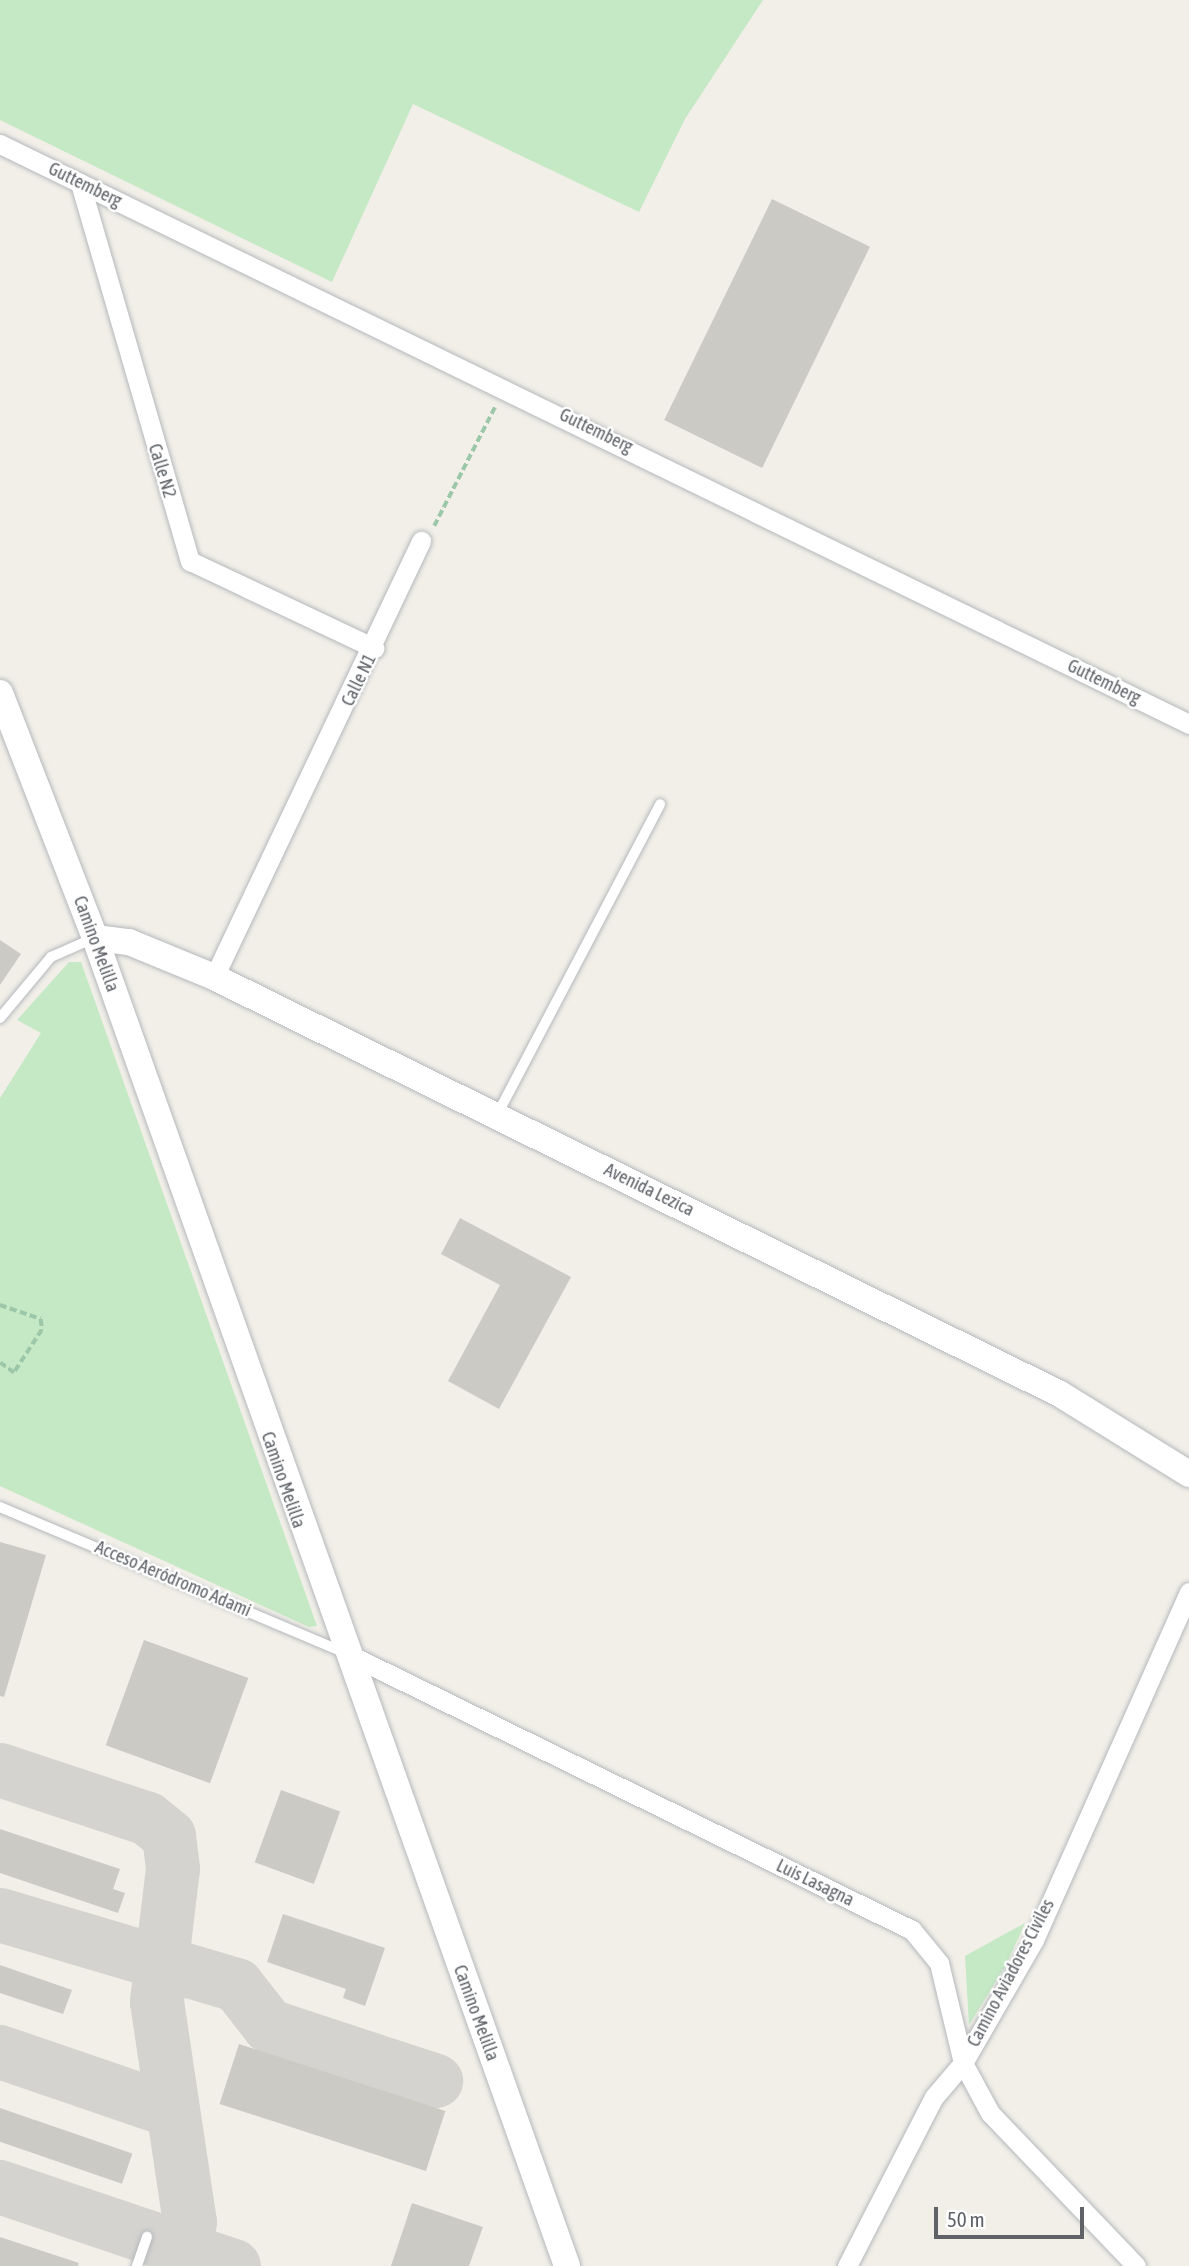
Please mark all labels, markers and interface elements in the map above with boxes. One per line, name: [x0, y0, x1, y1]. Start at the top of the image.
street label: Guttemberg: [45, 158, 125, 212]
street label: Guttemberg: [556, 404, 636, 458]
street label: Calle N2: [144, 441, 180, 501]
street label: Calle N1: [337, 650, 381, 710]
street label: Guttemberg: [1064, 655, 1144, 709]
street label: Camino Melilla: [69, 893, 123, 995]
street label: Avenida Lezica: [601, 1159, 697, 1221]
street label: Camino Melilla: [256, 1429, 310, 1531]
street label: Acceso Aeródromo Adami: [92, 1536, 254, 1622]
street label: Luis Lasagna: [773, 1855, 857, 1911]
street label: Camino Aviadores Civiles: [963, 1895, 1059, 2051]
street label: Camino Melilla: [449, 1962, 503, 2064]
scale bar: [937, 2192, 1088, 2236]
text: 50 m: [947, 2207, 985, 2231]

